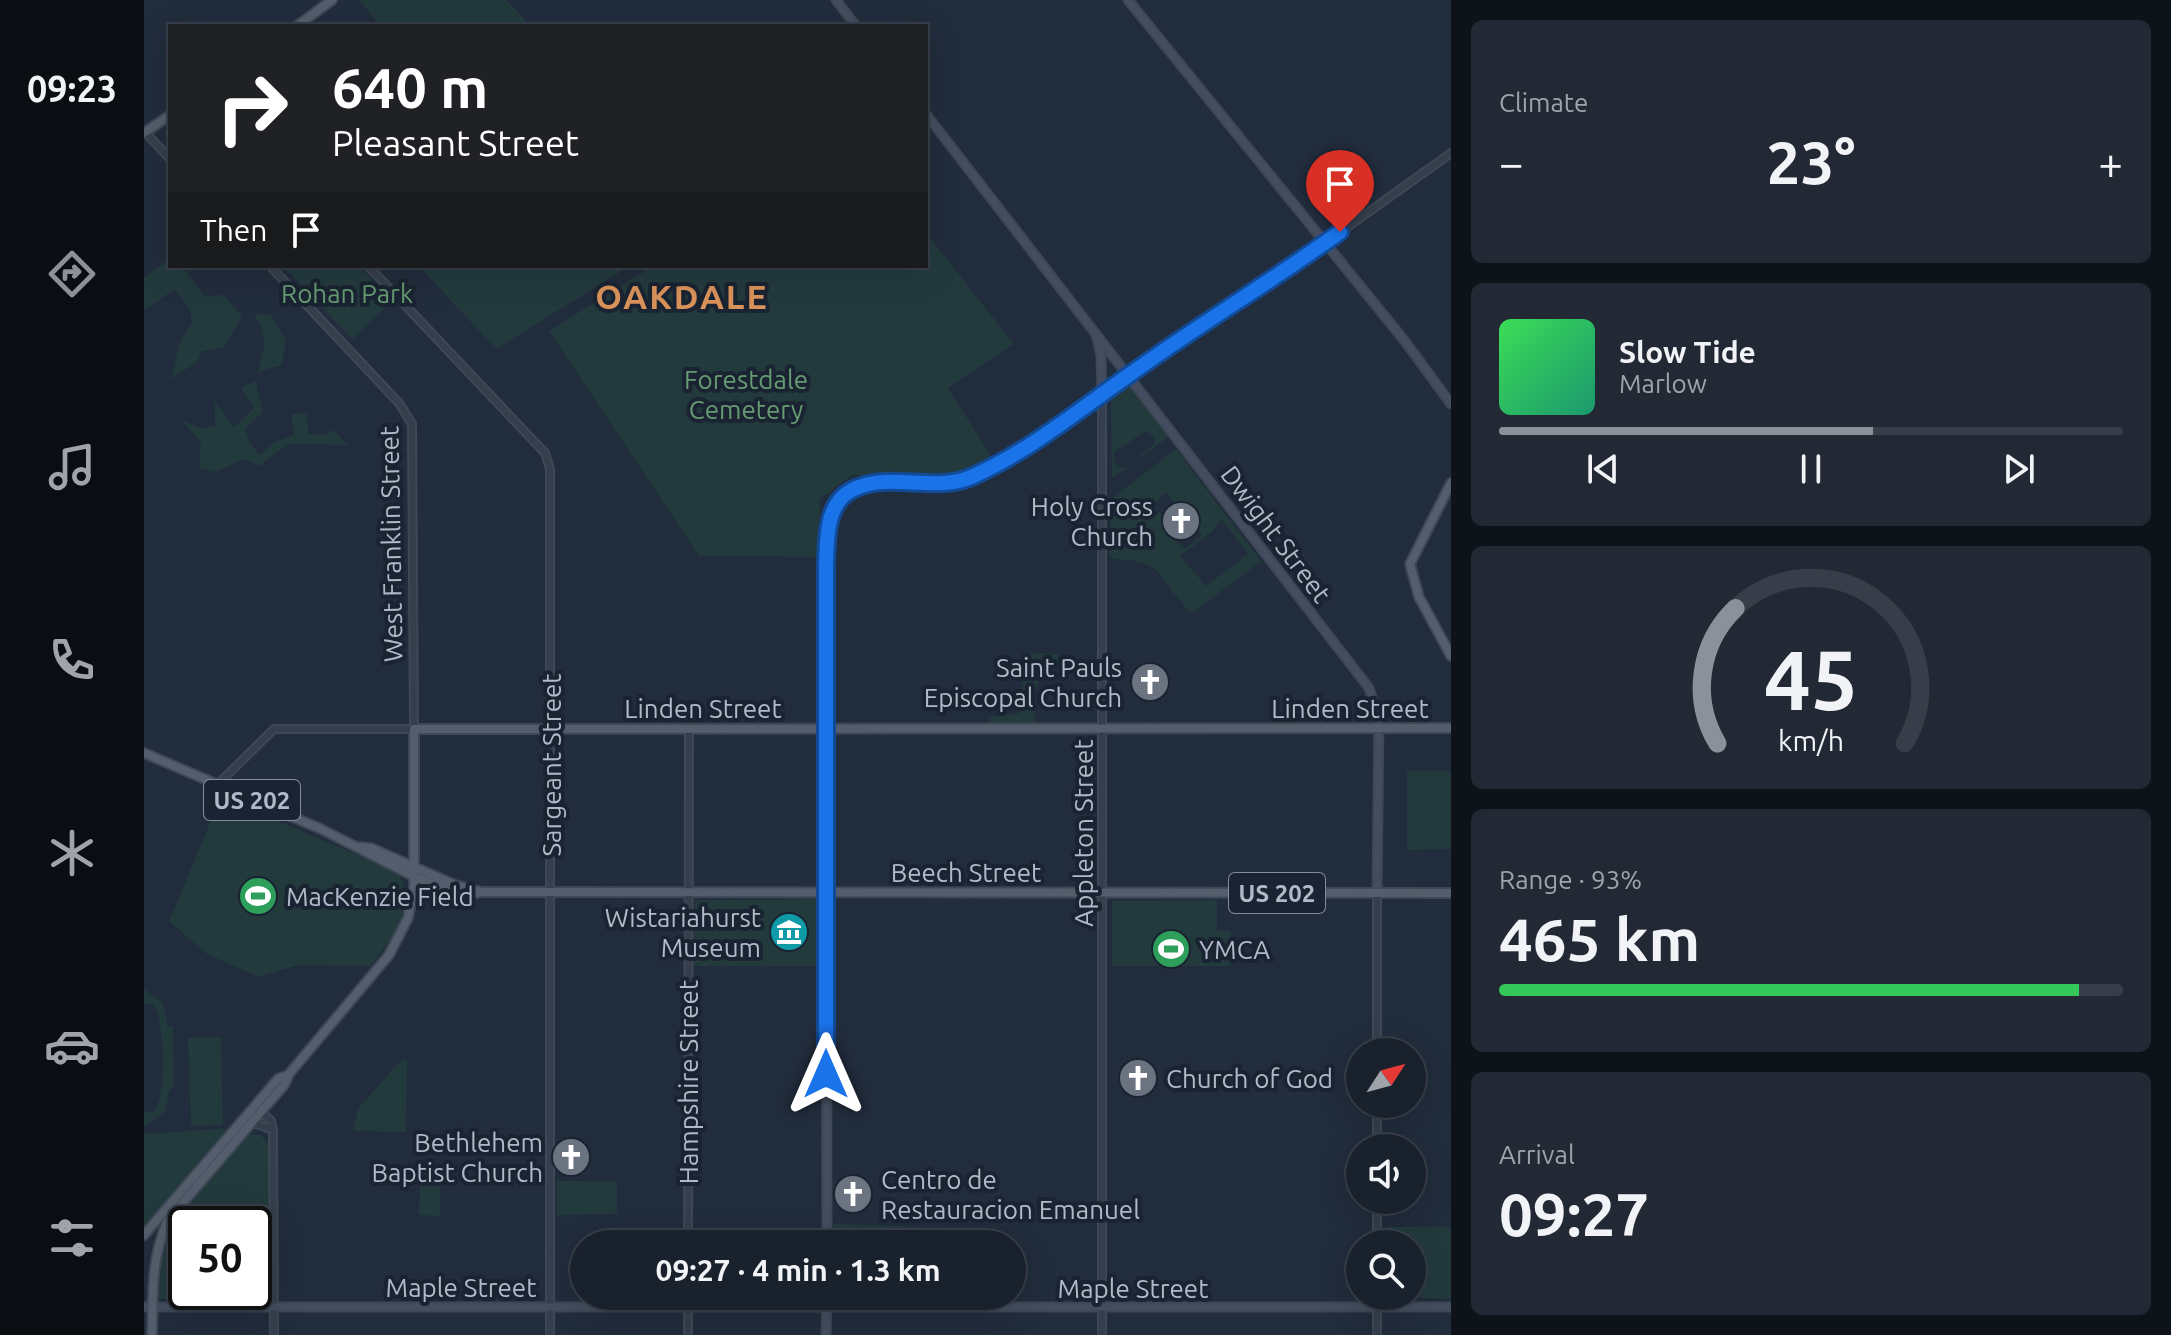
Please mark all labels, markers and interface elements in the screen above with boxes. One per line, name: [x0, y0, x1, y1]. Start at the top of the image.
icon: right: [200, 56, 304, 160]
text: 640 m: [332, 56, 488, 119]
text: 09:23: [27, 68, 117, 109]
text: Climate: [1499, 88, 1588, 117]
text: Pleasant Street: [332, 122, 579, 163]
text: 23°: [1767, 128, 1855, 195]
text: −: [1499, 138, 1524, 187]
text: +: [2098, 138, 2123, 187]
pin: [1306, 150, 1374, 232]
icon: arrive: [1318, 162, 1362, 206]
icon: arrive: [284, 208, 328, 252]
text: Then: [200, 213, 268, 247]
icon: directions: [44, 246, 100, 302]
district label: OAKDALE: [595, 277, 769, 315]
park label: Rohan Park: [281, 279, 413, 308]
text: Slow Tide: [1619, 335, 1756, 369]
park label: Forestdale Cemetery: [684, 365, 808, 424]
text: Marlow: [1619, 369, 1707, 398]
street label: West Franklin Street: [374, 426, 408, 662]
icon: music: [44, 439, 100, 495]
icon: previous: [1581, 447, 1625, 491]
icon: pause: [1789, 447, 1833, 491]
icon: next: [1997, 447, 2041, 491]
street label: Dwight Street: [1215, 460, 1337, 608]
place label: Holy Cross Church: [1031, 492, 1153, 551]
church icon: Holy Cross Church: [1160, 500, 1202, 542]
text: 45: [1764, 631, 1858, 725]
icon: phone: [44, 632, 100, 688]
place label: Saint Pauls Episcopal Church: [924, 653, 1122, 712]
church icon: Saint Pauls Episcopal Church: [1129, 661, 1171, 703]
street label: Sargeant Street: [537, 673, 566, 857]
street label: Linden Street: [624, 694, 782, 723]
street label: Linden Street: [1271, 694, 1429, 723]
text: km/h: [1778, 724, 1844, 756]
street label: Appleton Street: [1069, 739, 1098, 927]
road number: US 202: [204, 780, 300, 820]
icon: climate: [44, 825, 100, 881]
street label: Beech Street: [891, 858, 1041, 887]
text: Range · 93%: [1499, 865, 1642, 894]
road number: US 202: [1229, 873, 1325, 913]
sports icon: MacKenzie Field: [237, 875, 279, 917]
place label: MacKenzie Field: [286, 882, 474, 911]
place label: Wistariahurst Museum: [605, 903, 761, 962]
text: 465 km: [1499, 905, 1700, 972]
museum icon: Wistariahurst Museum: [768, 911, 810, 953]
sports icon: YMCA: [1150, 928, 1192, 970]
place label: YMCA: [1199, 935, 1270, 964]
street label: Hampshire Street: [674, 980, 703, 1184]
icon: car: [44, 1018, 100, 1074]
position arrow: [784, 1032, 868, 1116]
north arrow: [1346, 1038, 1426, 1118]
map controls: [1346, 1038, 1426, 1310]
church icon: Church of God: [1117, 1057, 1159, 1099]
place label: Church of God: [1166, 1064, 1333, 1093]
place label: Bethlehem Baptist Church: [372, 1128, 543, 1187]
button: sound: [1346, 1134, 1426, 1214]
church icon: Bethlehem Baptist Church: [550, 1136, 592, 1178]
text: Arrival: [1499, 1140, 1575, 1169]
place label: Centro de Restauracion Emanuel: [881, 1165, 1140, 1224]
church icon: Centro de Restauracion Emanuel: [832, 1173, 874, 1215]
text: 09:27: [1499, 1180, 1649, 1247]
speed limit sign: 50: [168, 1206, 272, 1310]
icon: filters: [44, 1210, 100, 1266]
button: search: [1346, 1230, 1426, 1310]
text: 09:27 · 4 min · 1.3 km: [655, 1253, 941, 1287]
street label: Maple Street: [386, 1273, 536, 1302]
street label: Maple Street: [1058, 1274, 1208, 1303]

